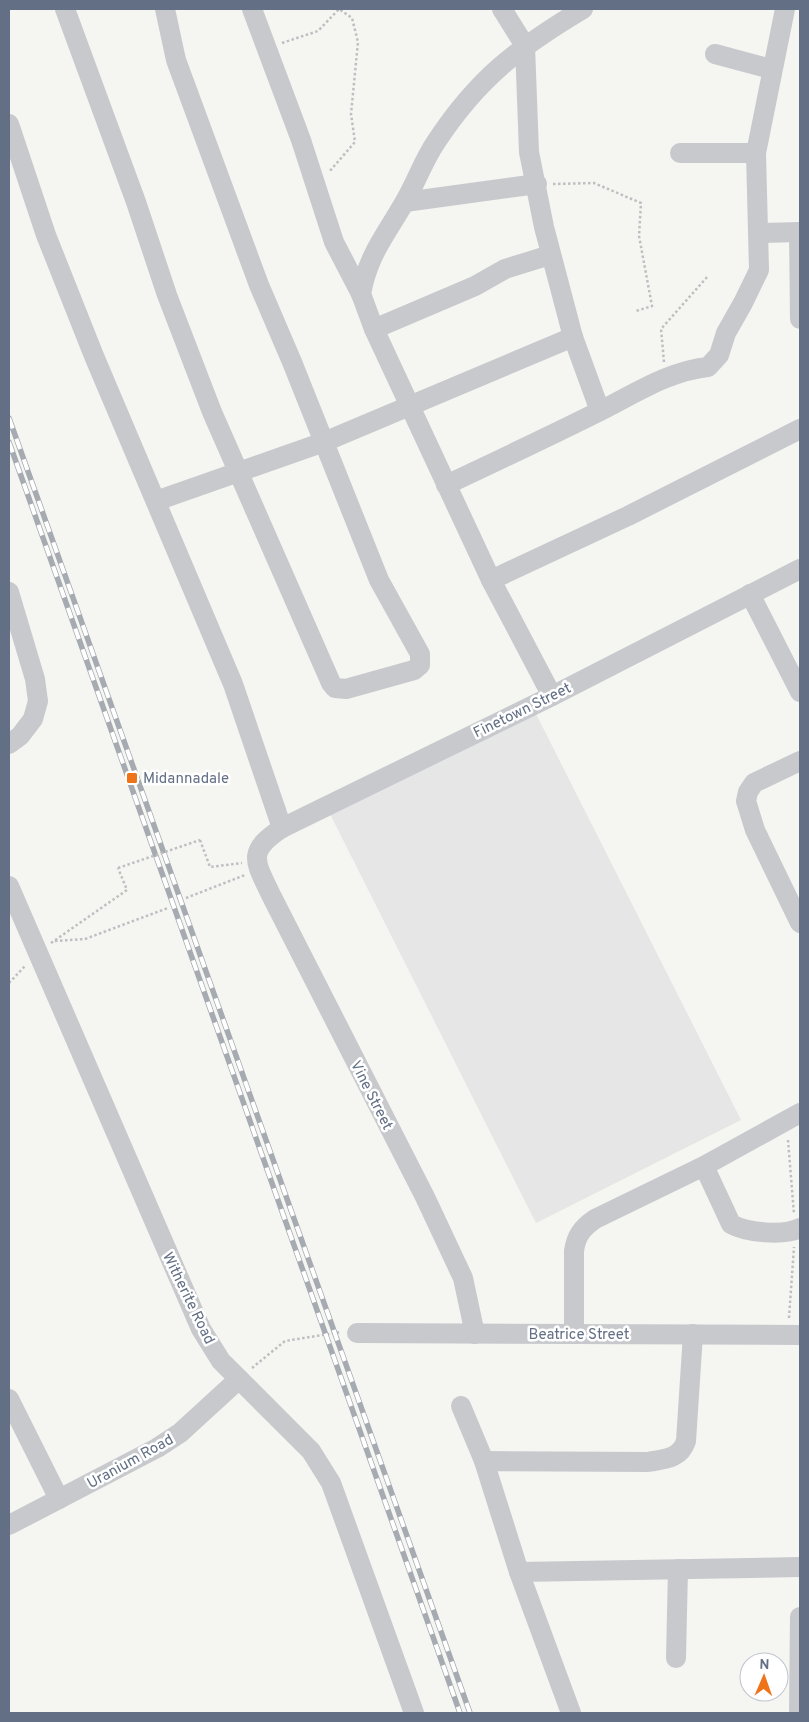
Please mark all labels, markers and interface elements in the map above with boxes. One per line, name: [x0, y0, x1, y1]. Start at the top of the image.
street label: Finetown Street: [471, 679, 575, 743]
place label: Midannadale: [143, 770, 229, 789]
marker: Midannadale: [125, 771, 139, 785]
street label: Vine Street: [345, 1058, 396, 1133]
street label: Witherite Road: [157, 1250, 218, 1348]
street label: Beatrice Street: [529, 1326, 629, 1345]
street label: Uranium Road: [84, 1431, 177, 1494]
north arrow: [739, 1652, 789, 1702]
text: N: [759, 1657, 770, 1674]

